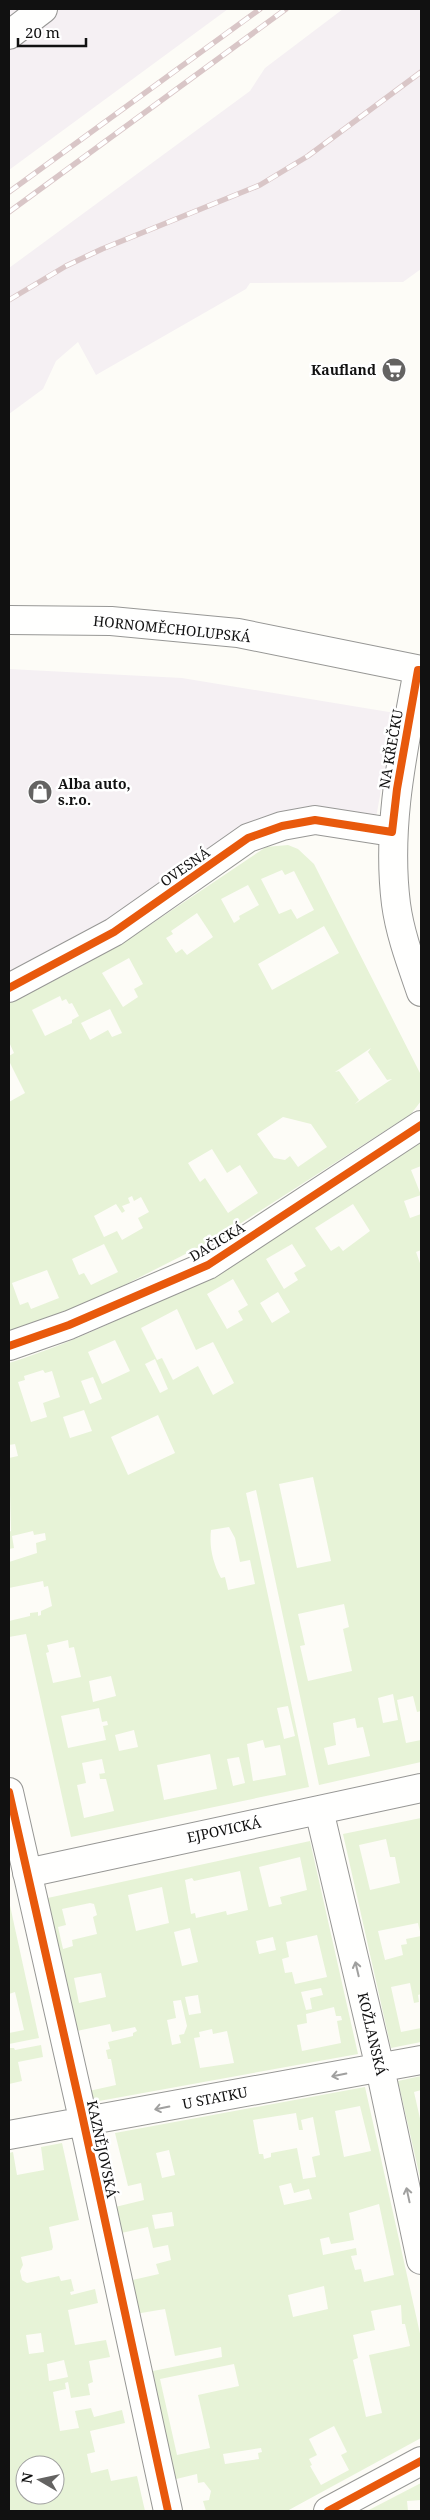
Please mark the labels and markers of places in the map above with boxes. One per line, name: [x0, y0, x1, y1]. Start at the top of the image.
supermarket icon: Kaufland: [381, 357, 407, 383]
place label: Kaufland: [311, 360, 376, 379]
place label: Alba auto, s.r.o.: [58, 774, 131, 809]
shop icon: Alba auto, s.r.o.: [27, 779, 53, 805]

